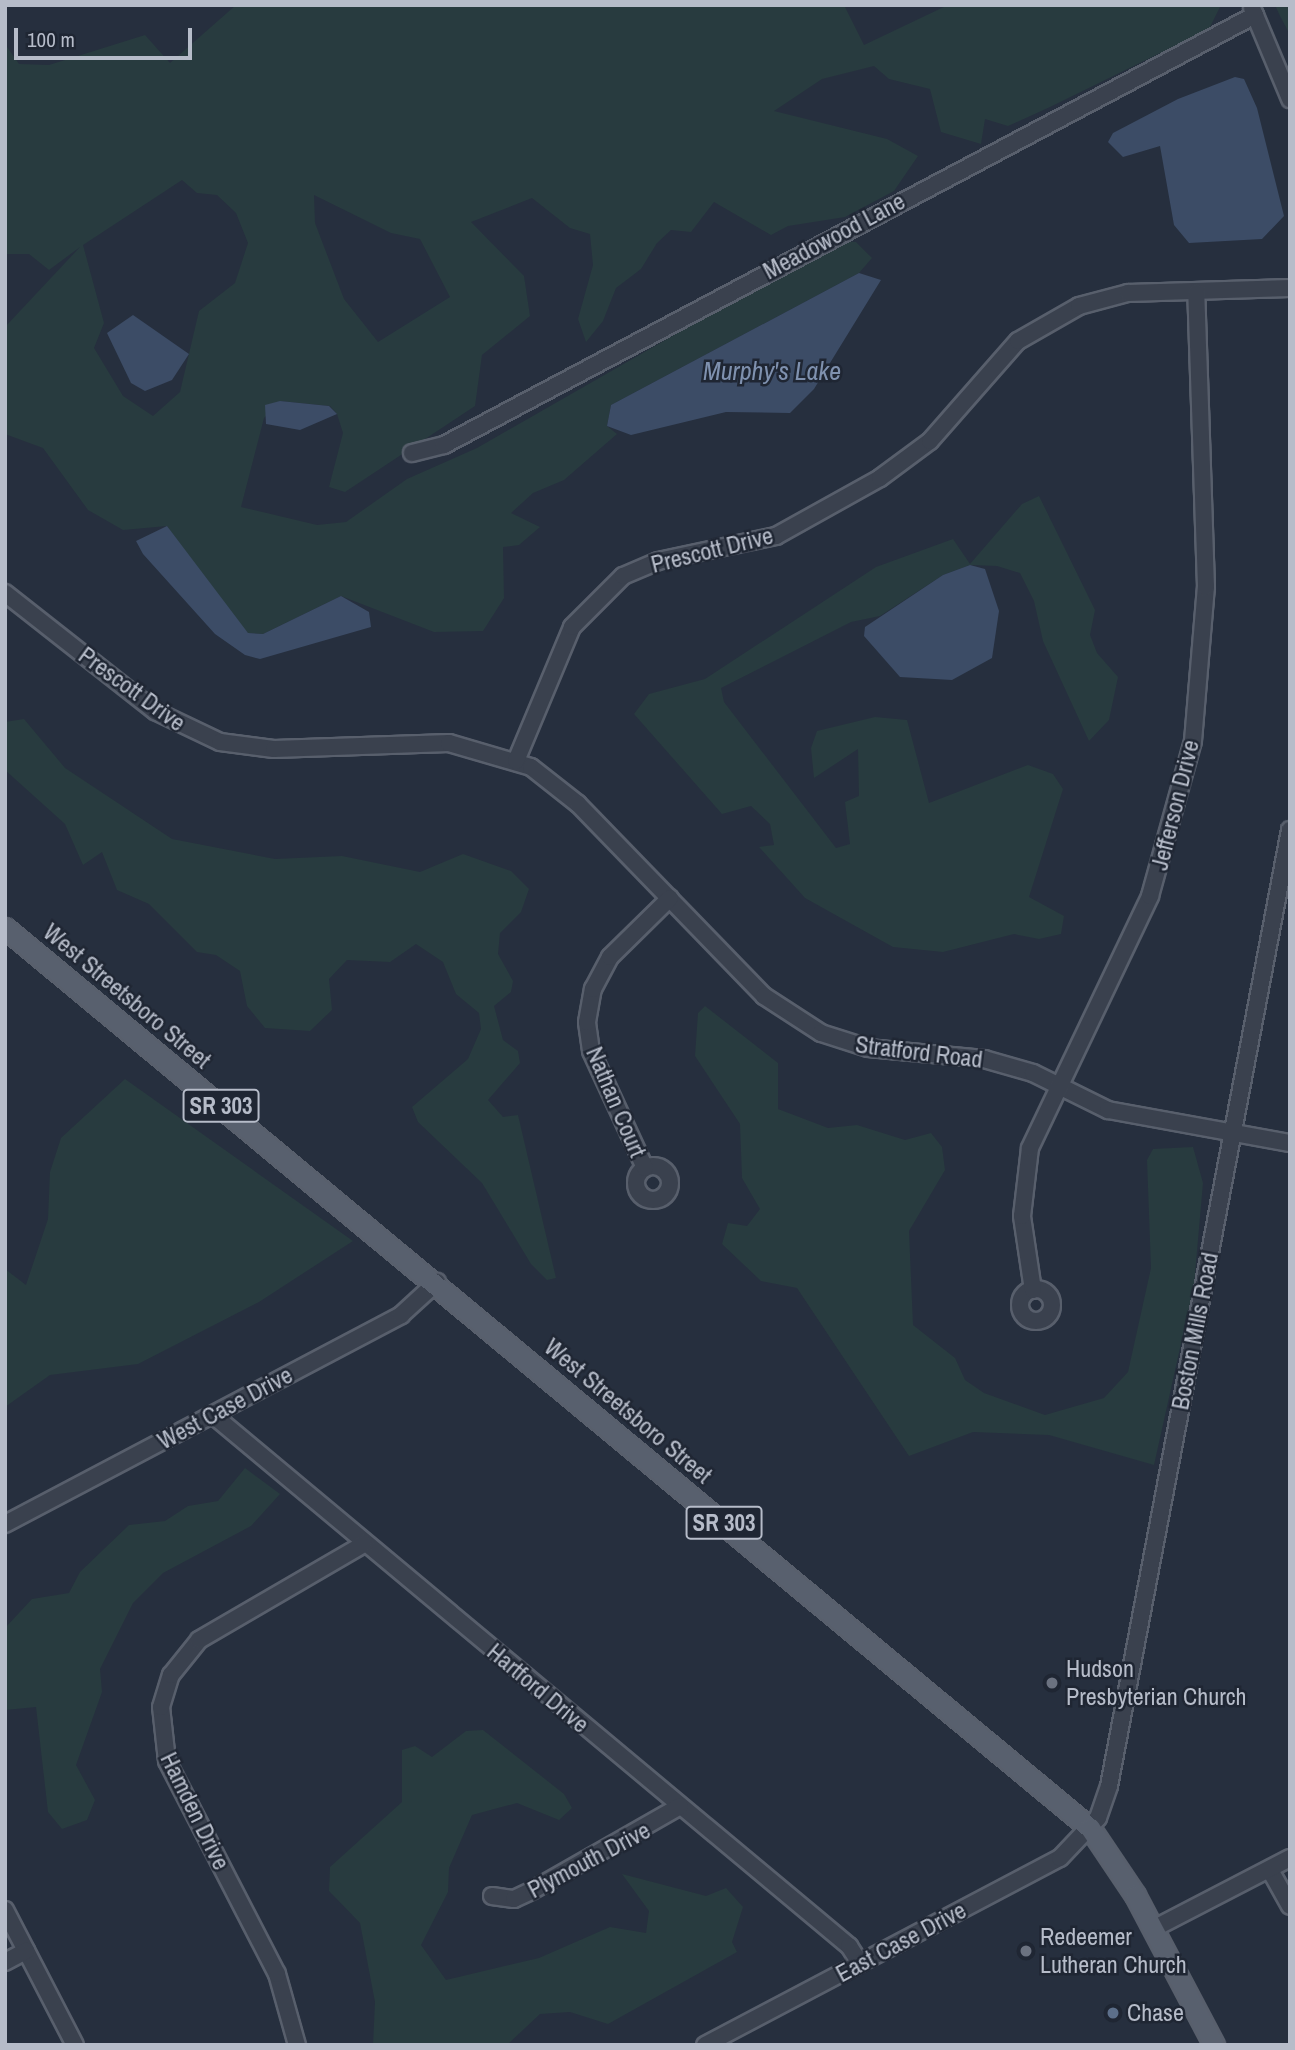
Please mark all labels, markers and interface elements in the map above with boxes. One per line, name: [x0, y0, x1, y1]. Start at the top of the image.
scale bar: [18, 14, 196, 58]
text: 100 m: [27, 25, 75, 54]
street label: Meadowood Lane: [758, 187, 910, 285]
water label: Murphy's Lake: [703, 355, 841, 387]
street label: Prescott Drive: [648, 521, 776, 579]
street label: Prescott Drive: [73, 641, 191, 737]
street label: Jefferson Drive: [1145, 737, 1205, 873]
street label: West Streetsboro Street: [37, 918, 217, 1074]
street label: Stratford Road: [854, 1030, 984, 1074]
street label: Nathan Court: [580, 1043, 652, 1161]
road number: SR 303: [182, 1086, 260, 1126]
street label: Boston Mills Road: [1166, 1250, 1224, 1412]
street label: West Streetsboro Street: [538, 1333, 718, 1489]
street label: West Case Drive: [153, 1360, 297, 1456]
road number: SR 303: [686, 1504, 762, 1542]
street label: Hartford Drive: [481, 1637, 595, 1739]
place label: Hudson Presbyterian Church: [1066, 1655, 1246, 1711]
marker: Hudson Presbyterian Church: [1044, 1675, 1060, 1691]
street label: Hamden Drive: [154, 1748, 236, 1874]
street label: Plymouth Drive: [523, 1816, 655, 1904]
street label: East Case Drive: [831, 1896, 971, 1988]
place label: Redeemer Lutheran Church: [1040, 1923, 1187, 1979]
marker: Redeemer Lutheran Church: [1018, 1943, 1034, 1959]
place label: Chase: [1127, 1999, 1184, 2027]
marker: Chase: [1105, 2005, 1121, 2021]

